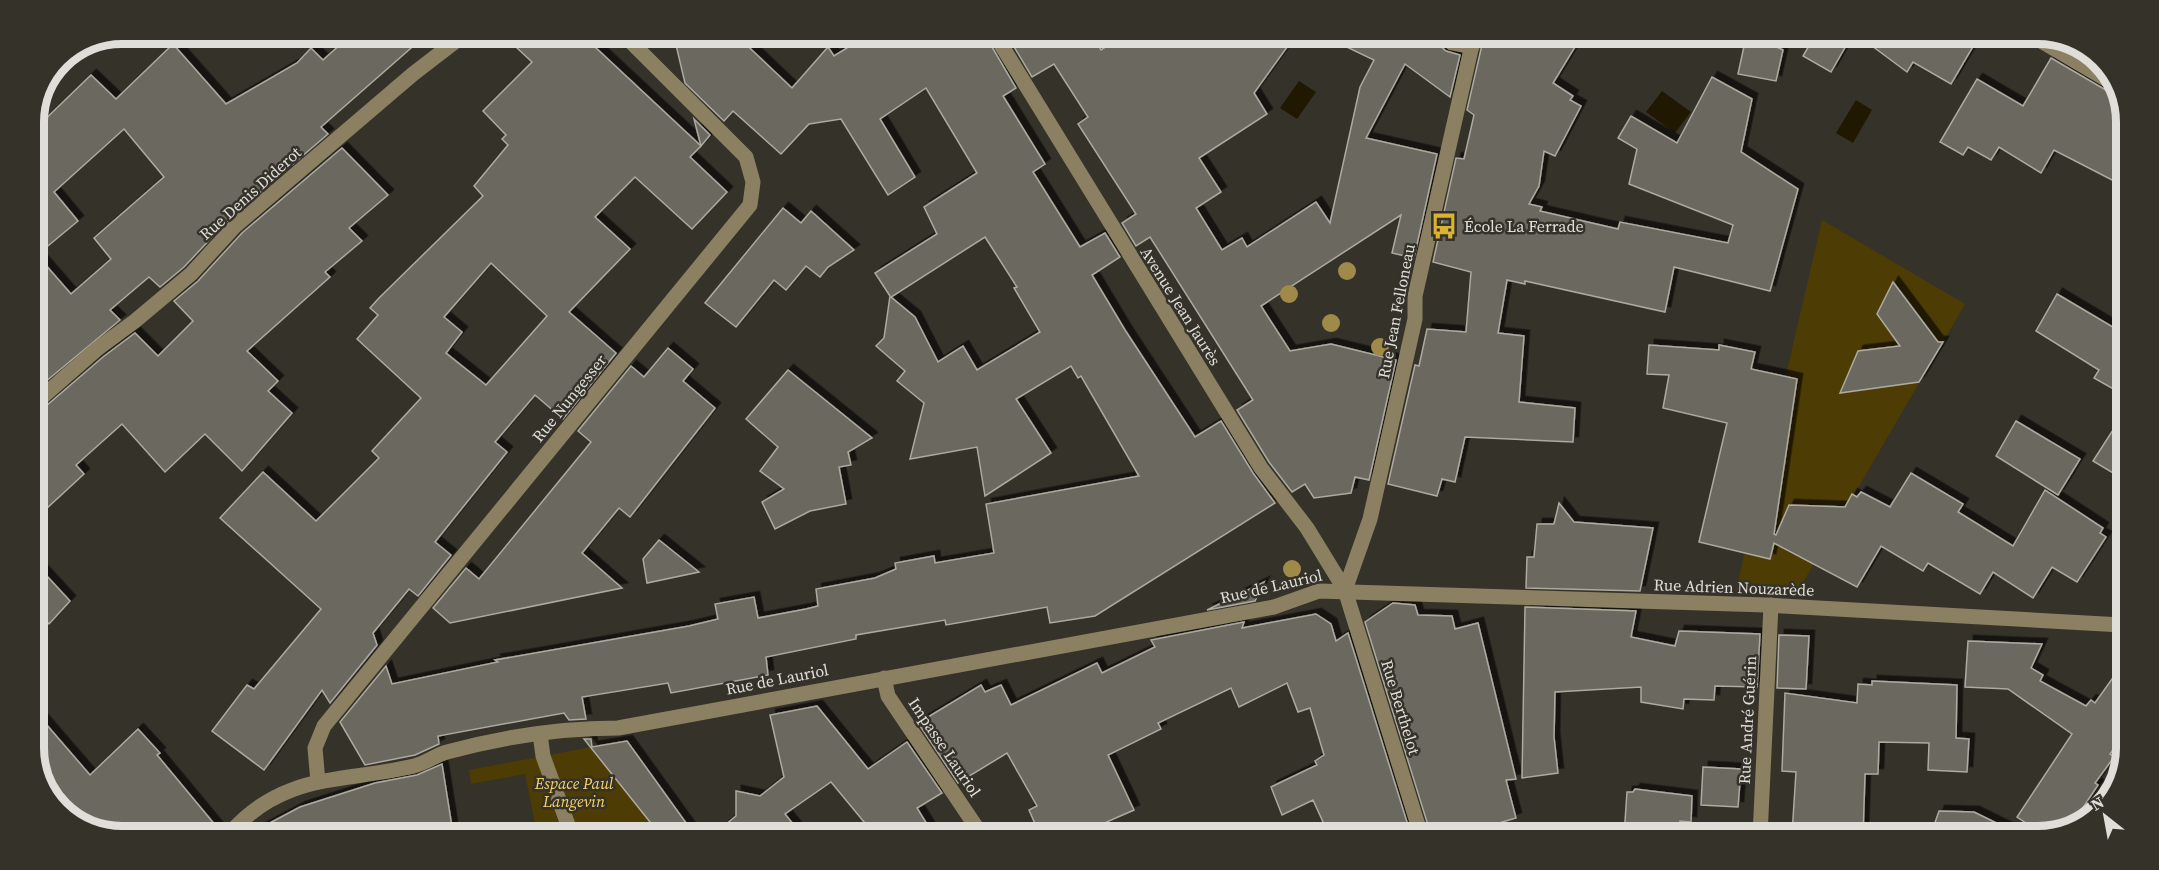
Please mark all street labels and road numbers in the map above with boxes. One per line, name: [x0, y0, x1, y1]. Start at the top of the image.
street label: Rue Denis Diderot: [194, 141, 306, 245]
street label: Avenue Jean Jaurès: [1136, 242, 1226, 370]
street label: Rue Jean Felloneau: [1372, 242, 1420, 380]
street label: Rue Nungesser: [527, 349, 611, 446]
street label: Rue de Lauriol: [1218, 564, 1324, 608]
street label: Rue Adrien Nouzarède: [1653, 573, 1815, 601]
street label: Rue André Guérin: [1733, 655, 1761, 785]
street label: Rue Berthelot: [1376, 657, 1426, 758]
street label: Rue de Lauriol: [724, 658, 830, 700]
street label: Impasse Lauriol: [904, 693, 986, 801]

